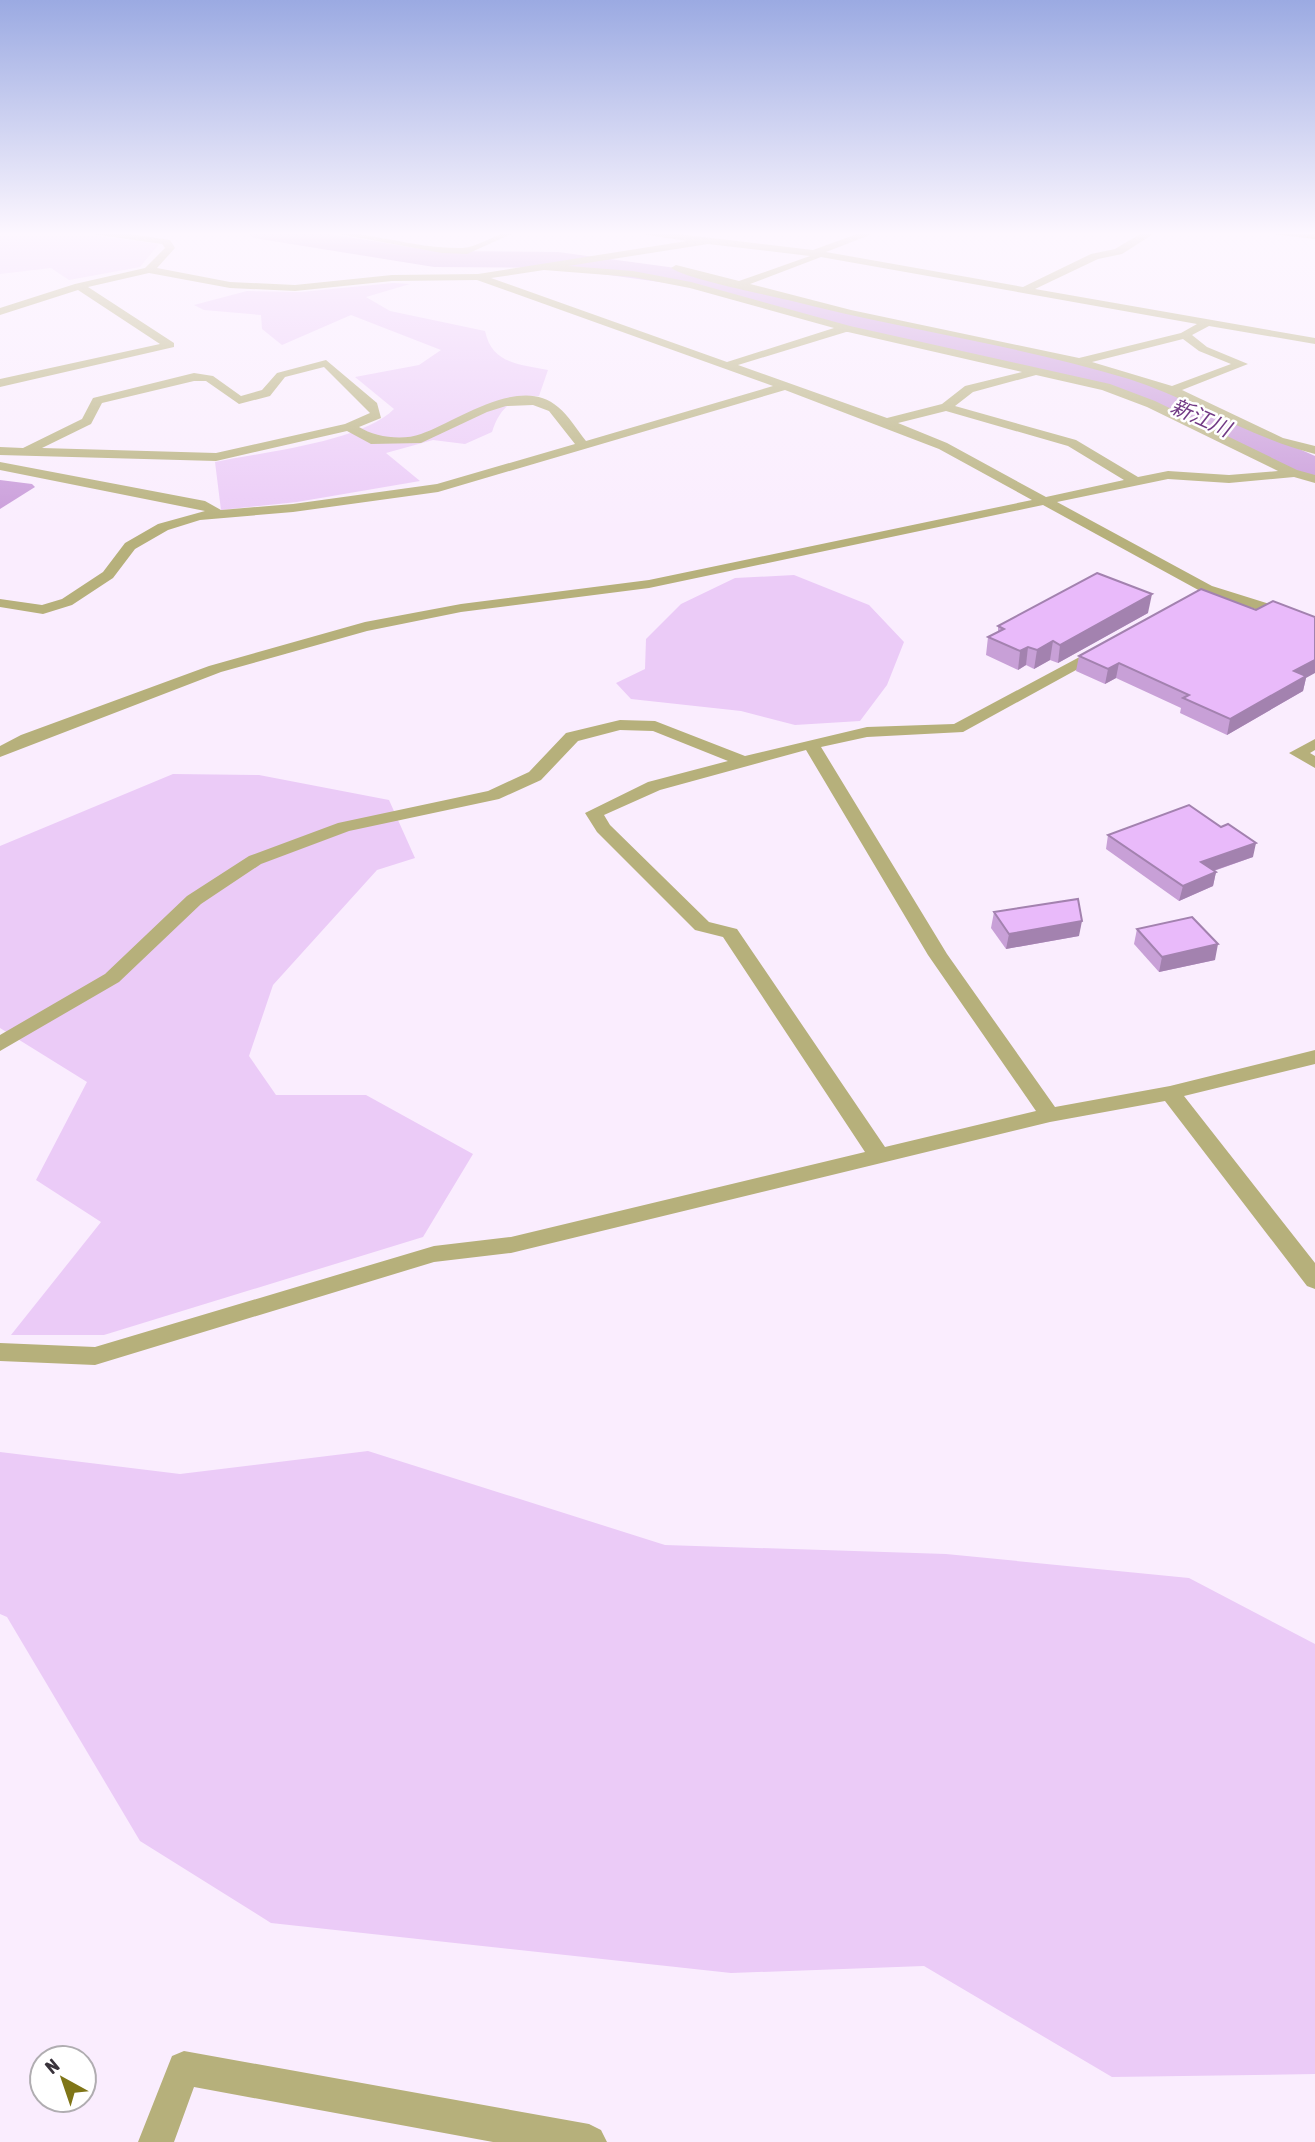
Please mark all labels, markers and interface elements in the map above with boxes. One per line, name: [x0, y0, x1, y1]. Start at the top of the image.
water label: 新江川: [1167, 393, 1236, 442]
north arrow: [28, 2044, 98, 2114]
text: N: [41, 2054, 63, 2078]

